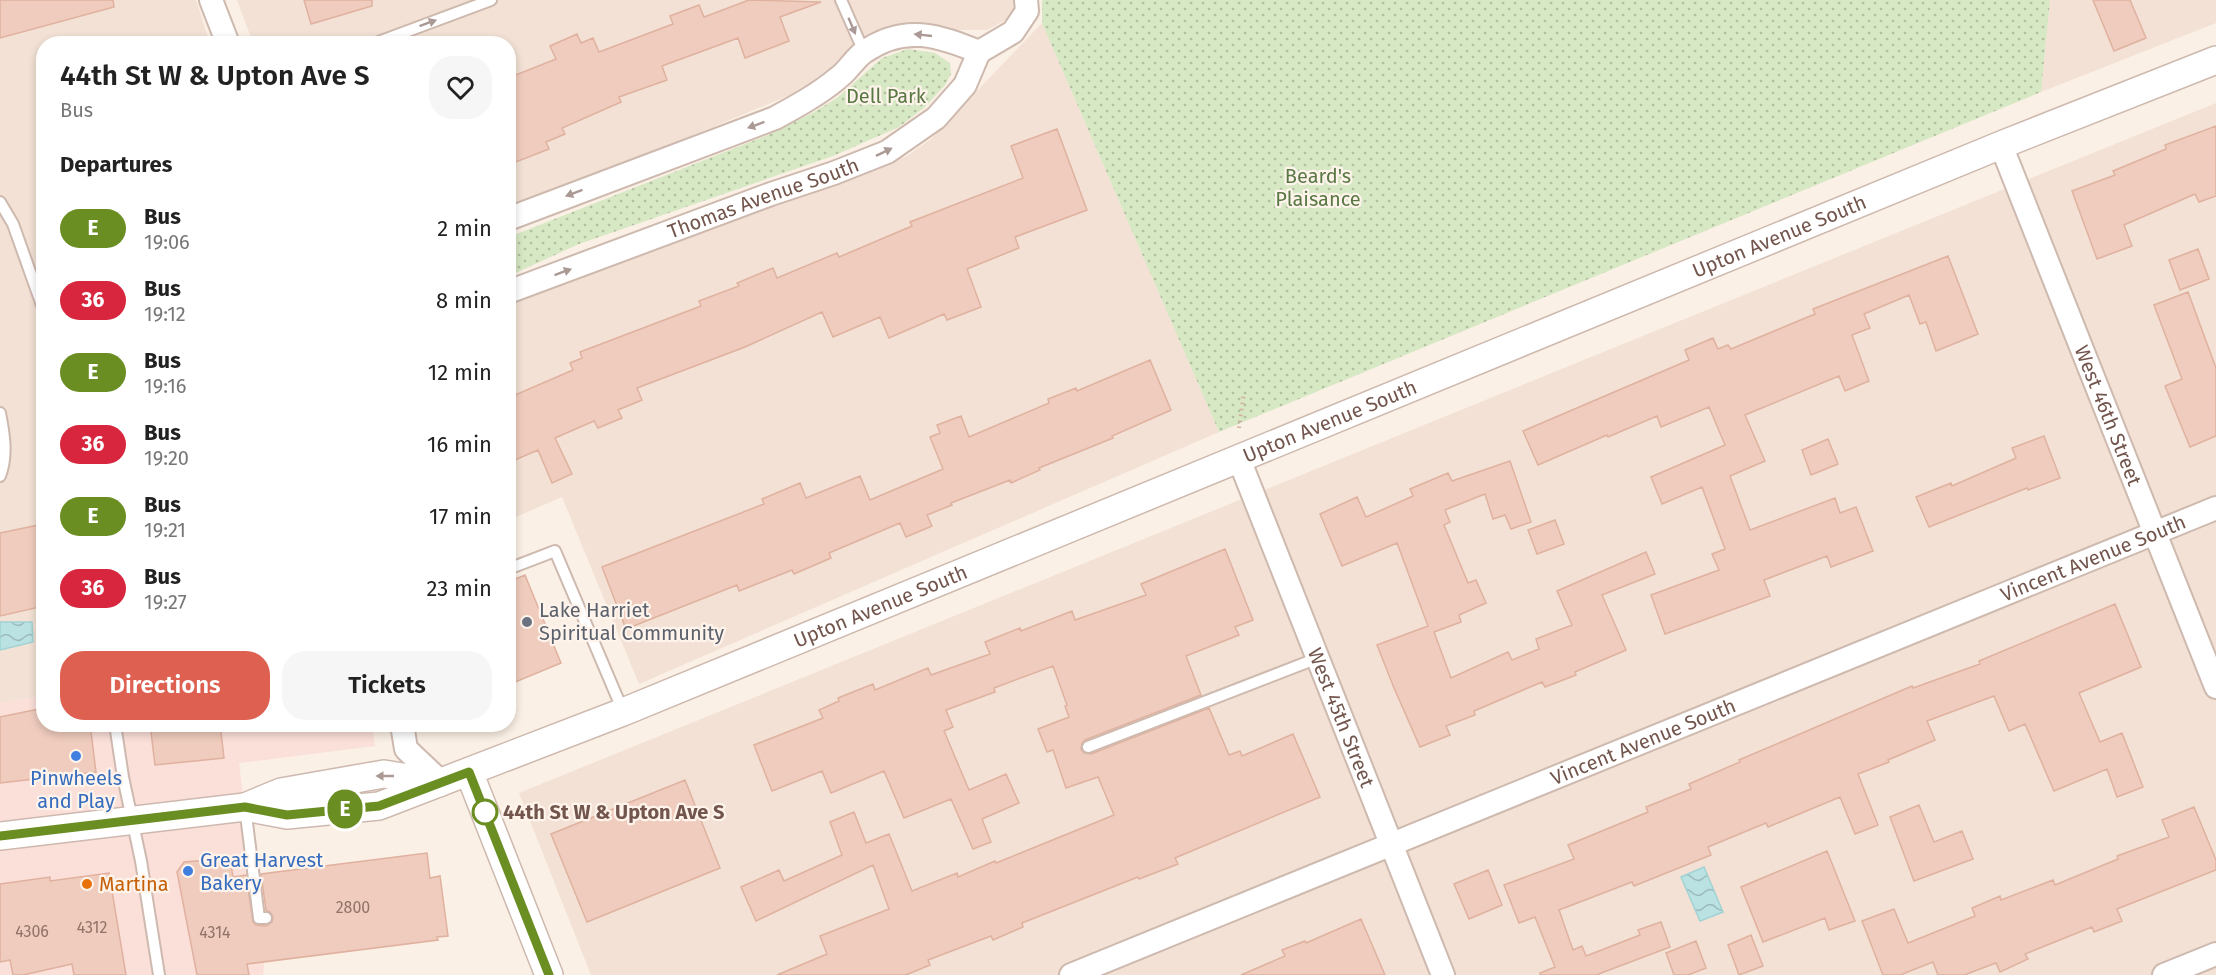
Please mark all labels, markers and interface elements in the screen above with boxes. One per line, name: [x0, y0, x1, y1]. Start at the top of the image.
one-way arrow: [419, 18, 437, 28]
one-way arrow: [847, 18, 857, 36]
one-way arrow: [913, 30, 932, 40]
button: heart: [429, 56, 492, 119]
text: 44th St W & Upton Ave S: [60, 59, 370, 92]
park label: Dell Park: [846, 84, 927, 108]
text: Bus: [60, 98, 93, 122]
one-way arrow: [747, 121, 765, 130]
one-way arrow: [875, 148, 892, 157]
text: Departures: [60, 151, 172, 178]
street label: Thomas Avenue South: [664, 152, 862, 243]
park label: Beard's Plaisance: [1275, 164, 1361, 211]
one-way arrow: [564, 189, 582, 199]
street label: Upton Avenue South: [1689, 190, 1870, 283]
text: Bus: [144, 203, 181, 230]
text: E: [87, 215, 99, 241]
text: 2 min: [437, 215, 492, 242]
text: 19:06: [144, 230, 190, 254]
one-way arrow: [555, 267, 573, 277]
text: Bus: [144, 275, 181, 302]
text: 36: [82, 287, 104, 313]
text: 8 min: [436, 287, 492, 314]
text: 19:12: [144, 302, 186, 326]
street label: West 46th Street: [2070, 342, 2147, 490]
text: Bus: [144, 347, 181, 374]
text: E: [87, 359, 99, 385]
text: 12 min: [428, 359, 492, 386]
text: 19:16: [144, 374, 186, 398]
street label: Upton Avenue South: [1239, 375, 1420, 468]
text: Bus: [144, 419, 181, 446]
text: 36: [82, 431, 104, 457]
text: 16 min: [427, 431, 492, 458]
text: 19:20: [144, 446, 189, 470]
text: Bus: [144, 491, 181, 518]
text: E: [87, 503, 99, 529]
text: 17 min: [429, 503, 492, 530]
street label: Vincent Avenue South: [1997, 510, 2189, 607]
text: 19:21: [144, 518, 186, 542]
street label: Upton Avenue South: [790, 560, 971, 653]
text: Bus: [144, 563, 181, 590]
text: 36: [82, 575, 104, 601]
text: 23 min: [426, 575, 492, 602]
text: 19:27: [144, 590, 187, 614]
place label: Lake Harriet Spiritual Community: [539, 598, 724, 645]
marker: Lake Harriet Spiritual Community: [520, 615, 534, 629]
street label: West 45th Street: [1303, 644, 1380, 791]
button: Directions: [60, 651, 270, 720]
button: Tickets: [282, 651, 492, 720]
street label: Vincent Avenue South: [1547, 693, 1739, 790]
marker: Pinwheels and Play: [69, 749, 83, 763]
place label: Pinwheels and Play: [30, 766, 122, 813]
one-way arrow: [375, 771, 394, 781]
line badge: E: [326, 790, 364, 828]
text: E: [339, 796, 351, 822]
marker: 44th St W & Upton Ave S: [472, 799, 498, 825]
place label: 44th St W & Upton Ave S: [503, 800, 725, 824]
place label: Great Harvest Bakery: [200, 848, 324, 895]
marker: Great Harvest Bakery: [181, 864, 195, 878]
place label: Martina: [99, 872, 169, 896]
marker: Martina: [80, 877, 94, 891]
house number: 2800: [336, 898, 370, 917]
house number: 4312: [77, 918, 107, 937]
house number: 4306: [15, 922, 49, 941]
house number: 4314: [199, 923, 231, 942]

